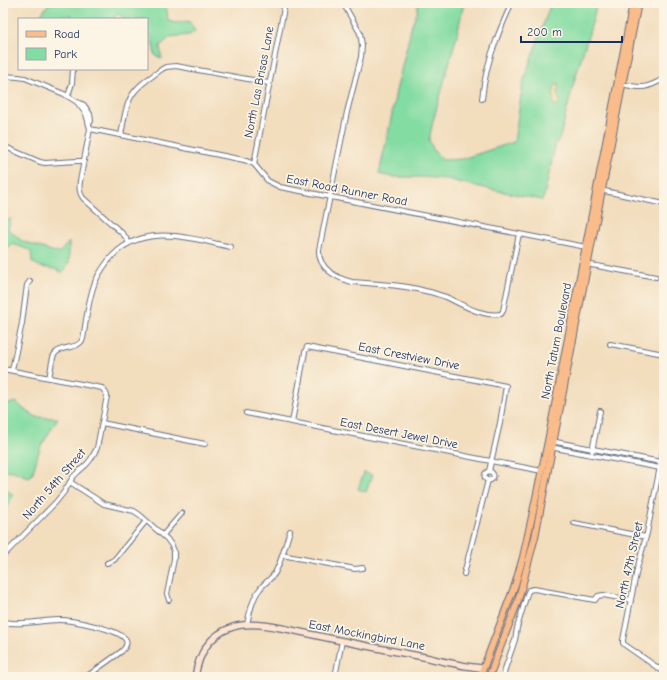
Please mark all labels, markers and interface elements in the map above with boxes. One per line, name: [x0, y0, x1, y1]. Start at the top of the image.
legend: [18, 18, 148, 70]
scale bar: [521, 18, 622, 44]
street label: North Las Brisas Lane: [241, 25, 277, 139]
text: 200 m: [527, 25, 562, 39]
text: Road: [54, 27, 80, 41]
text: Park: [54, 47, 77, 61]
street label: East Road Runner Road: [285, 171, 409, 209]
street label: North Tatum Boulevard: [538, 282, 574, 400]
street label: East Crestview Drive: [357, 339, 461, 373]
street label: East Desert Jewel Drive: [339, 415, 459, 451]
street label: North 54th Street: [19, 445, 89, 522]
street label: North 47th Street: [612, 520, 646, 610]
street label: East Mockingbird Lane: [308, 617, 426, 653]

